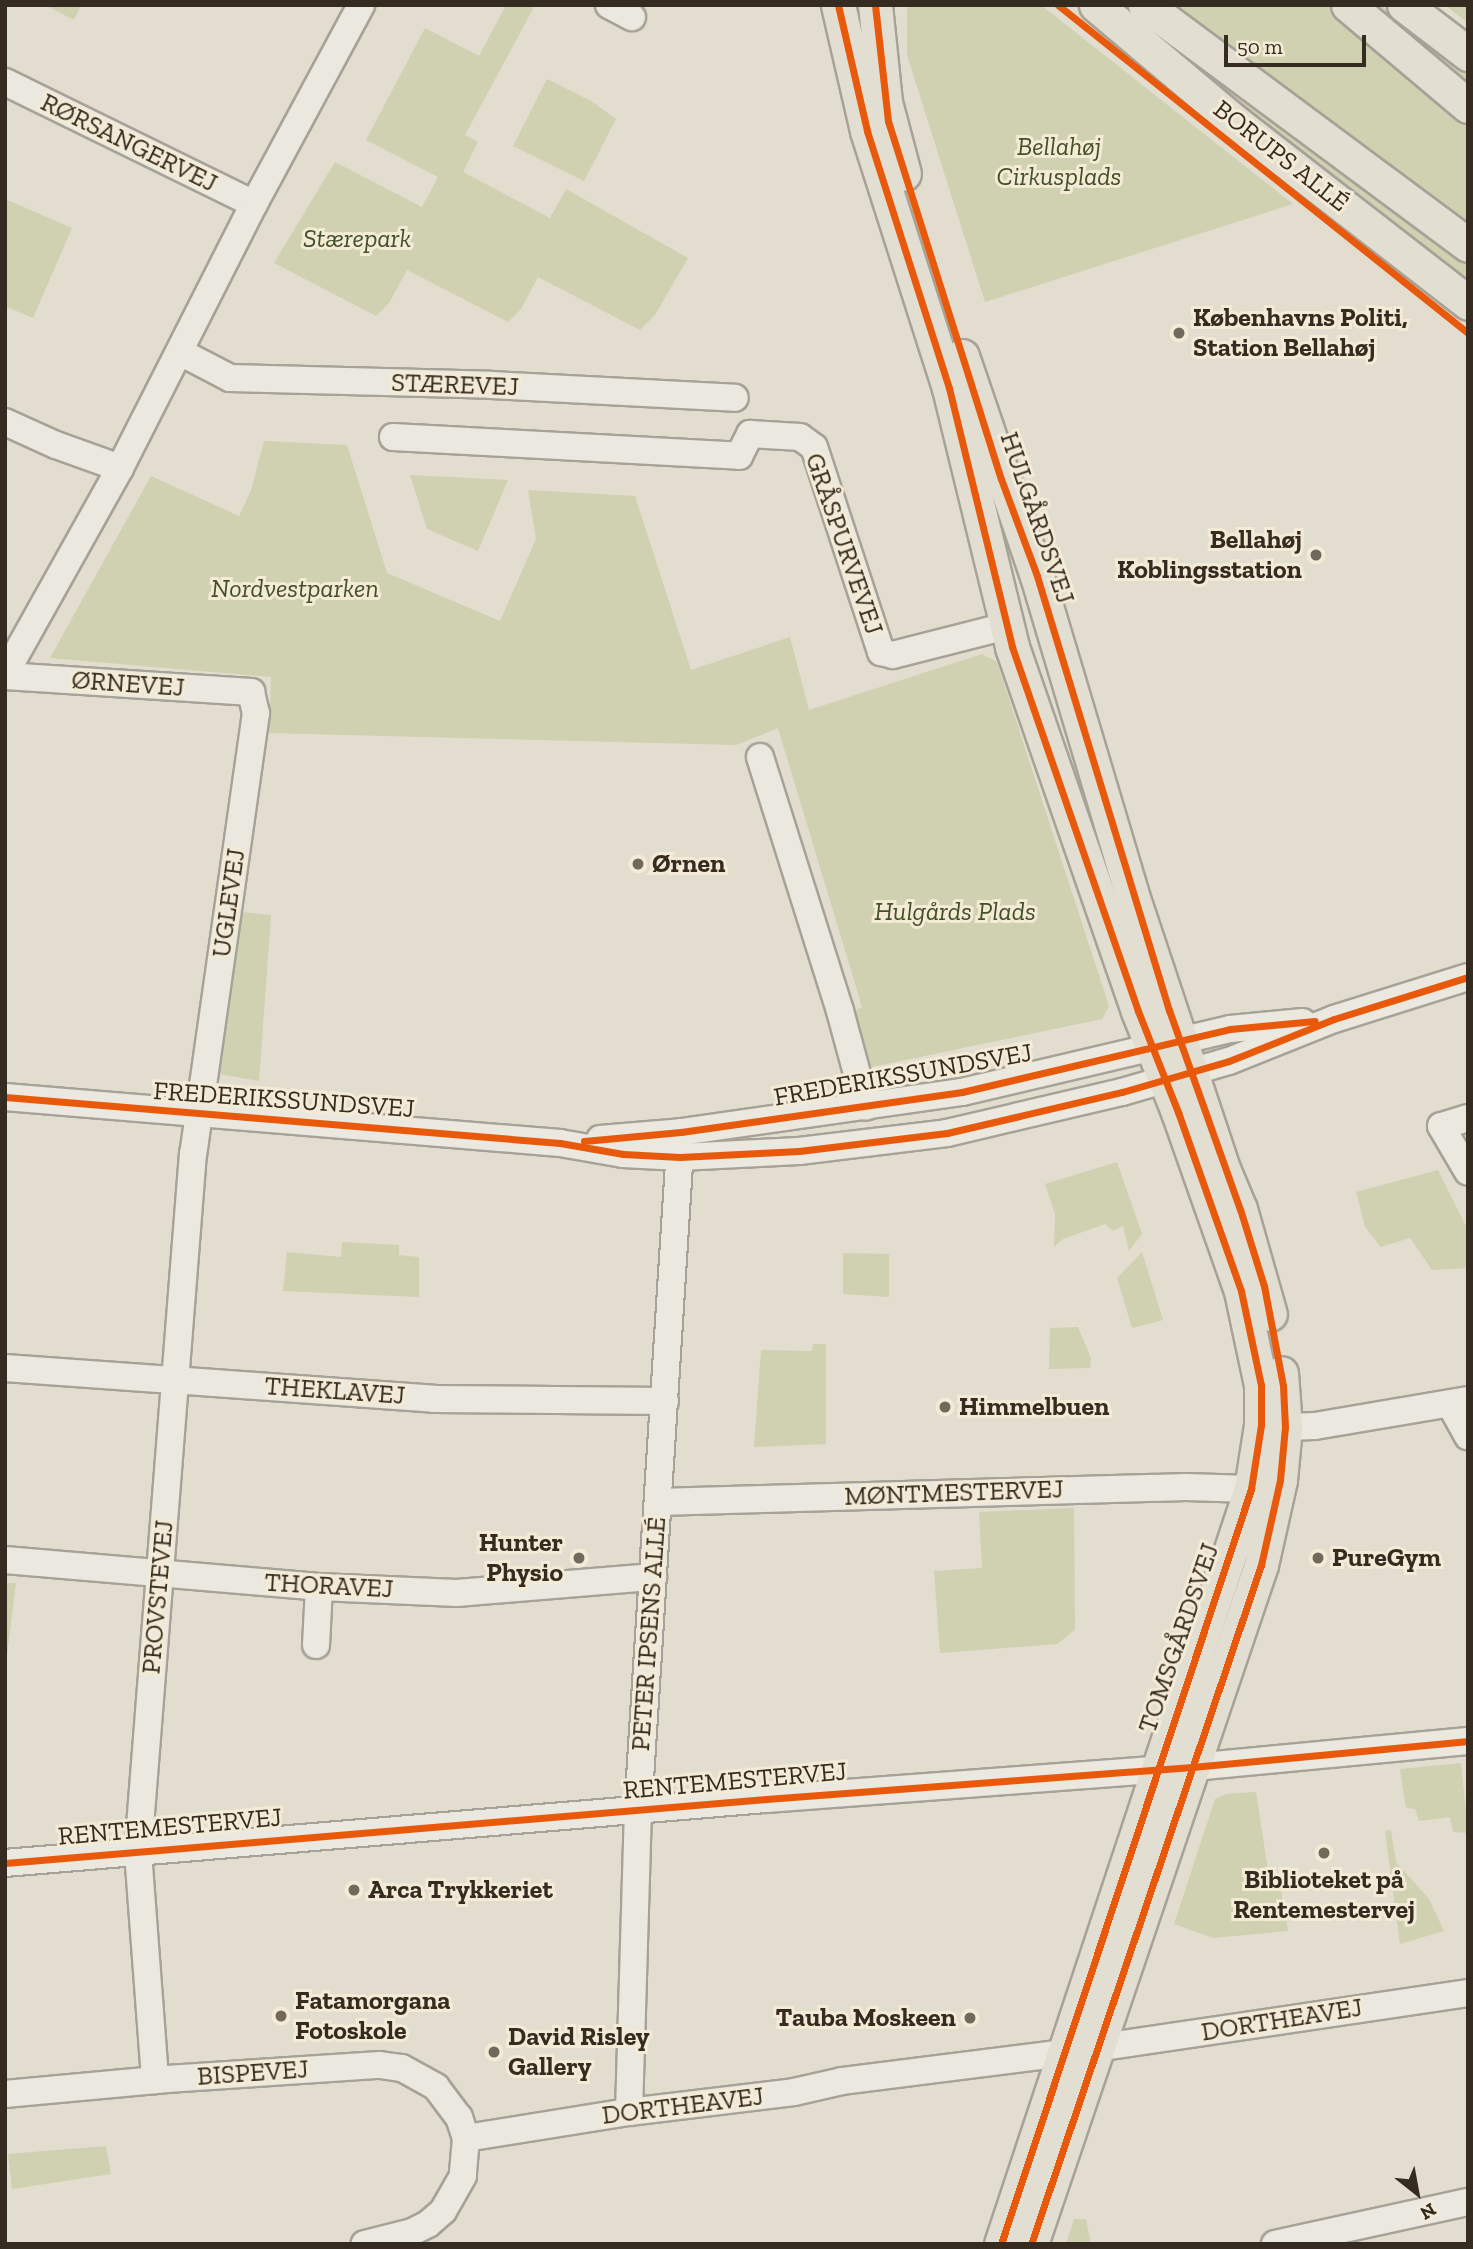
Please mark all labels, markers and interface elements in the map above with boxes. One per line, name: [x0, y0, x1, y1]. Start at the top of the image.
scale bar: [1228, 21, 1370, 65]
text: 50 m: [1237, 34, 1283, 59]
street label: RØRSANGERVEJ: [36, 87, 222, 199]
street label: BORUPS ALLÉ: [1207, 93, 1355, 219]
park label: Bellahøj Cirkusplads: [997, 131, 1121, 192]
park label: Stærepark: [303, 223, 411, 255]
place label: Københavns Politi, Station Bellahøj: [1193, 302, 1408, 364]
marker: Københavns Politi, Station Bellahøj: [1171, 325, 1187, 341]
street label: STÆREVEJ: [391, 367, 519, 403]
street label: HULGÅRDSVEJ: [993, 428, 1081, 608]
street label: GRÅSPURVEVEJ: [798, 449, 890, 639]
place label: Bellahøj Koblingsstation: [1117, 524, 1302, 586]
marker: Bellahøj Koblingsstation: [1308, 547, 1324, 563]
park label: Nordvestparken: [211, 573, 379, 605]
street label: ØRNEVEJ: [70, 664, 186, 704]
street label: UGLEVEJ: [206, 846, 252, 960]
place label: Ørnen: [652, 848, 725, 880]
marker: Ørnen: [630, 856, 646, 872]
park label: Hulgårds Plads: [874, 896, 1036, 928]
street label: FREDERIKSSUNDSVEJ: [771, 1037, 1035, 1113]
street label: FREDERIKSSUNDSVEJ: [152, 1075, 416, 1125]
street label: THEKLAVEJ: [264, 1371, 406, 1411]
place label: Himmelbuen: [959, 1391, 1109, 1423]
marker: Himmelbuen: [937, 1399, 953, 1415]
street label: MØNTMESTERVEJ: [844, 1474, 1064, 1512]
street label: PETER IPSENS ALLÉ: [625, 1516, 673, 1752]
street label: PROVSTEVEJ: [136, 1519, 180, 1675]
place label: Hunter Physio: [479, 1527, 563, 1588]
street label: TOMSGÅRDSVEJ: [1132, 1539, 1226, 1737]
place label: PureGym: [1332, 1542, 1441, 1574]
marker: Hunter Physio: [569, 1548, 589, 1568]
marker: PureGym: [1310, 1550, 1326, 1566]
street label: THORAVEJ: [264, 1567, 394, 1605]
street label: RENTEMESTERVEJ: [622, 1756, 848, 1806]
street label: RENTEMESTERVEJ: [57, 1802, 283, 1852]
marker: Biblioteket på Rentemestervej: [1316, 1845, 1332, 1861]
place label: Biblioteket på Rentemestervej: [1233, 1864, 1415, 1926]
place label: Arca Trykkeriet: [368, 1874, 553, 1906]
marker: Arca Trykkeriet: [346, 1882, 362, 1898]
place label: Fatamorgana Fotoskole: [295, 1985, 450, 2046]
street label: DORTHEAVEJ: [1199, 1992, 1365, 2048]
place label: Tauba Moskeen: [775, 2002, 956, 2034]
marker: Fatamorgana Fotoskole: [273, 2008, 289, 2024]
marker: Tauba Moskeen: [962, 2010, 978, 2026]
place label: David Risley Gallery: [508, 2021, 650, 2082]
marker: David Risley Gallery: [486, 2044, 502, 2060]
street label: BISPEVEJ: [196, 2054, 310, 2092]
street label: DORTHEAVEJ: [600, 2081, 766, 2131]
north arrow: [1382, 2158, 1452, 2228]
text: N: [1416, 2198, 1440, 2225]

